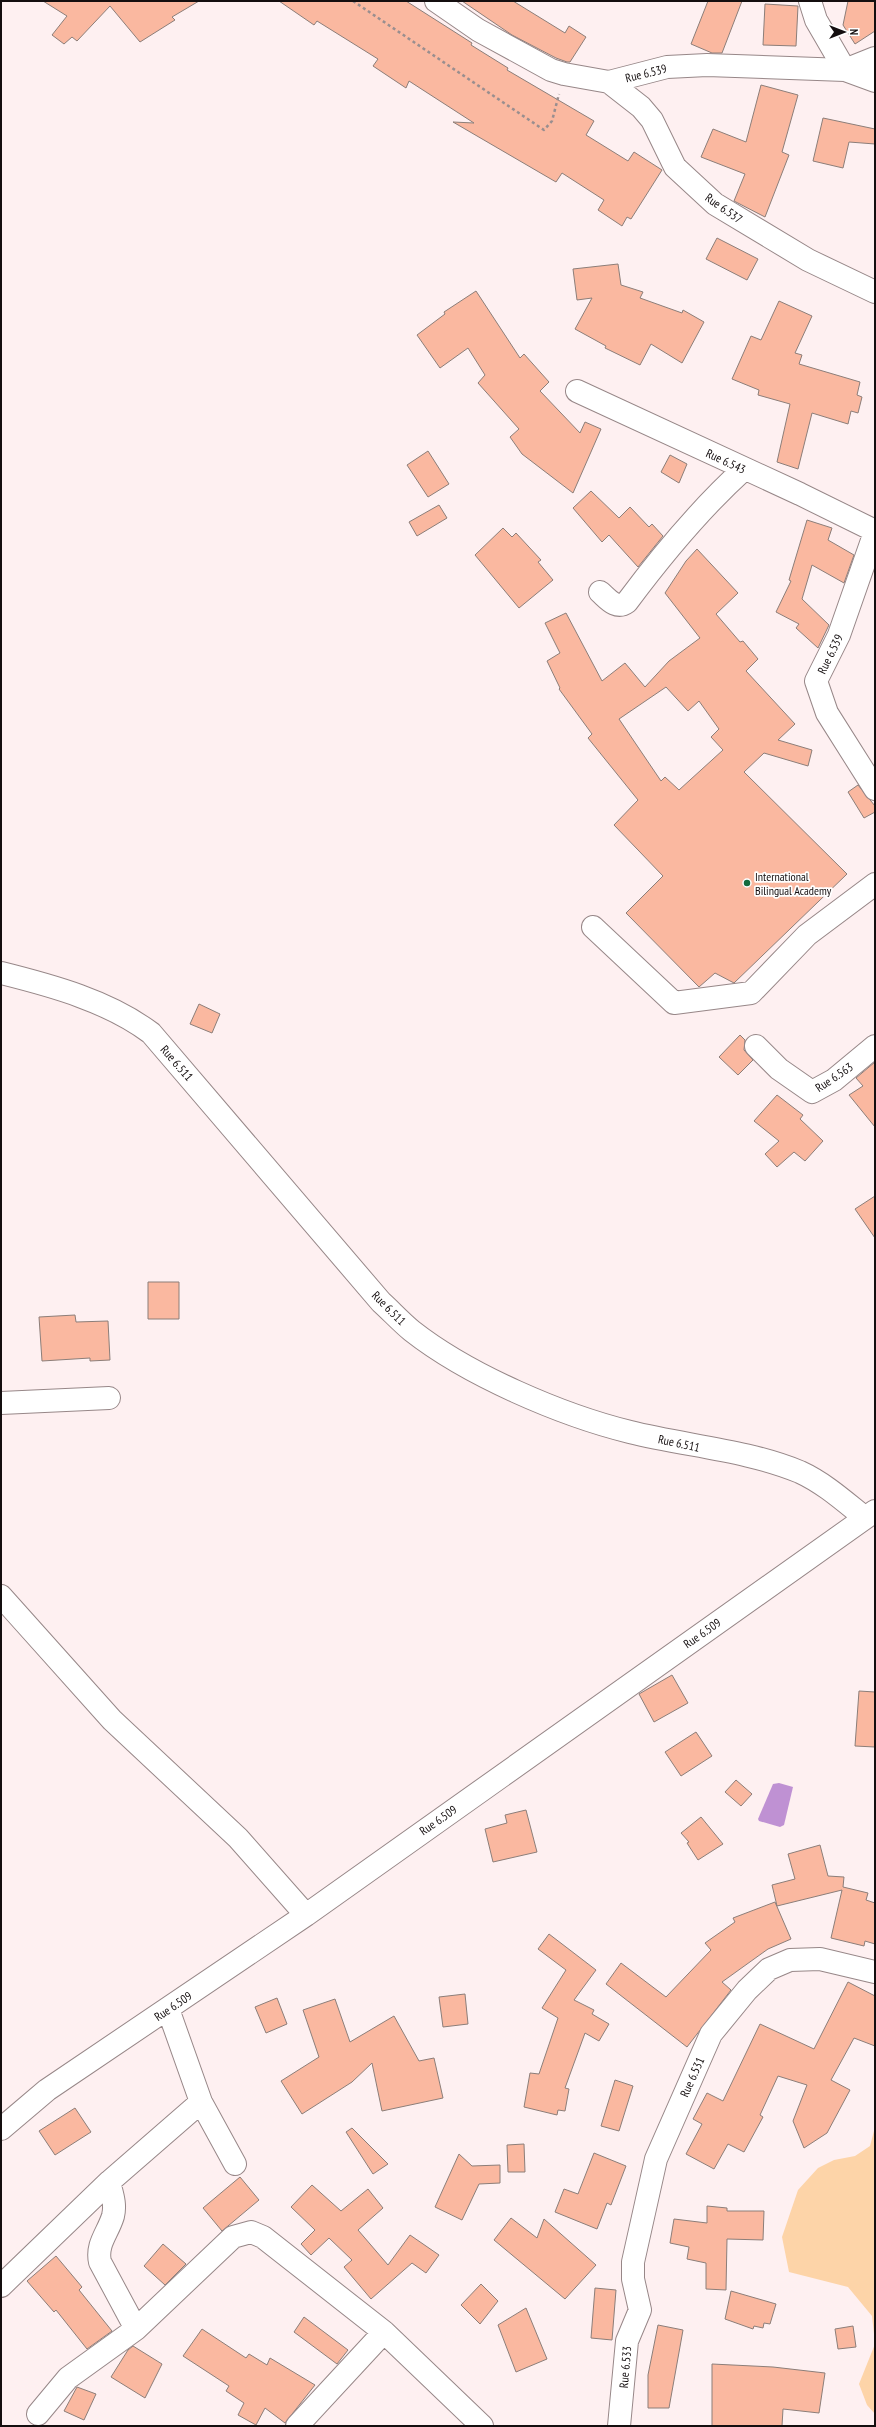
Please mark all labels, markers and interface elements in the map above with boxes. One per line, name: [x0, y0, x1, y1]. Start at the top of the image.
north arrow: [824, 12, 864, 52]
text: N: [847, 29, 861, 35]
street label: Rue 6.539: [624, 61, 668, 85]
street label: Rue 6.537: [702, 190, 746, 226]
street label: Rue 6.543: [704, 445, 748, 477]
street label: Rue 6.539: [814, 632, 846, 676]
place label: International Bilingual Academy: [755, 869, 832, 898]
marker: International Bilingual Academy: [742, 878, 752, 888]
street label: Rue 6.511: [157, 1042, 197, 1084]
street label: Rue 6.563: [812, 1059, 856, 1095]
street label: Rue 6.511: [369, 1288, 409, 1328]
street label: Rue 6.511: [657, 1431, 701, 1455]
street label: Rue 6.509: [680, 1615, 724, 1651]
street label: Rue 6.509: [416, 1802, 460, 1838]
street label: Rue 6.509: [151, 1988, 195, 2024]
street label: Rue 6.531: [677, 2055, 707, 2099]
street label: Rue 6.533: [616, 2345, 634, 2389]

